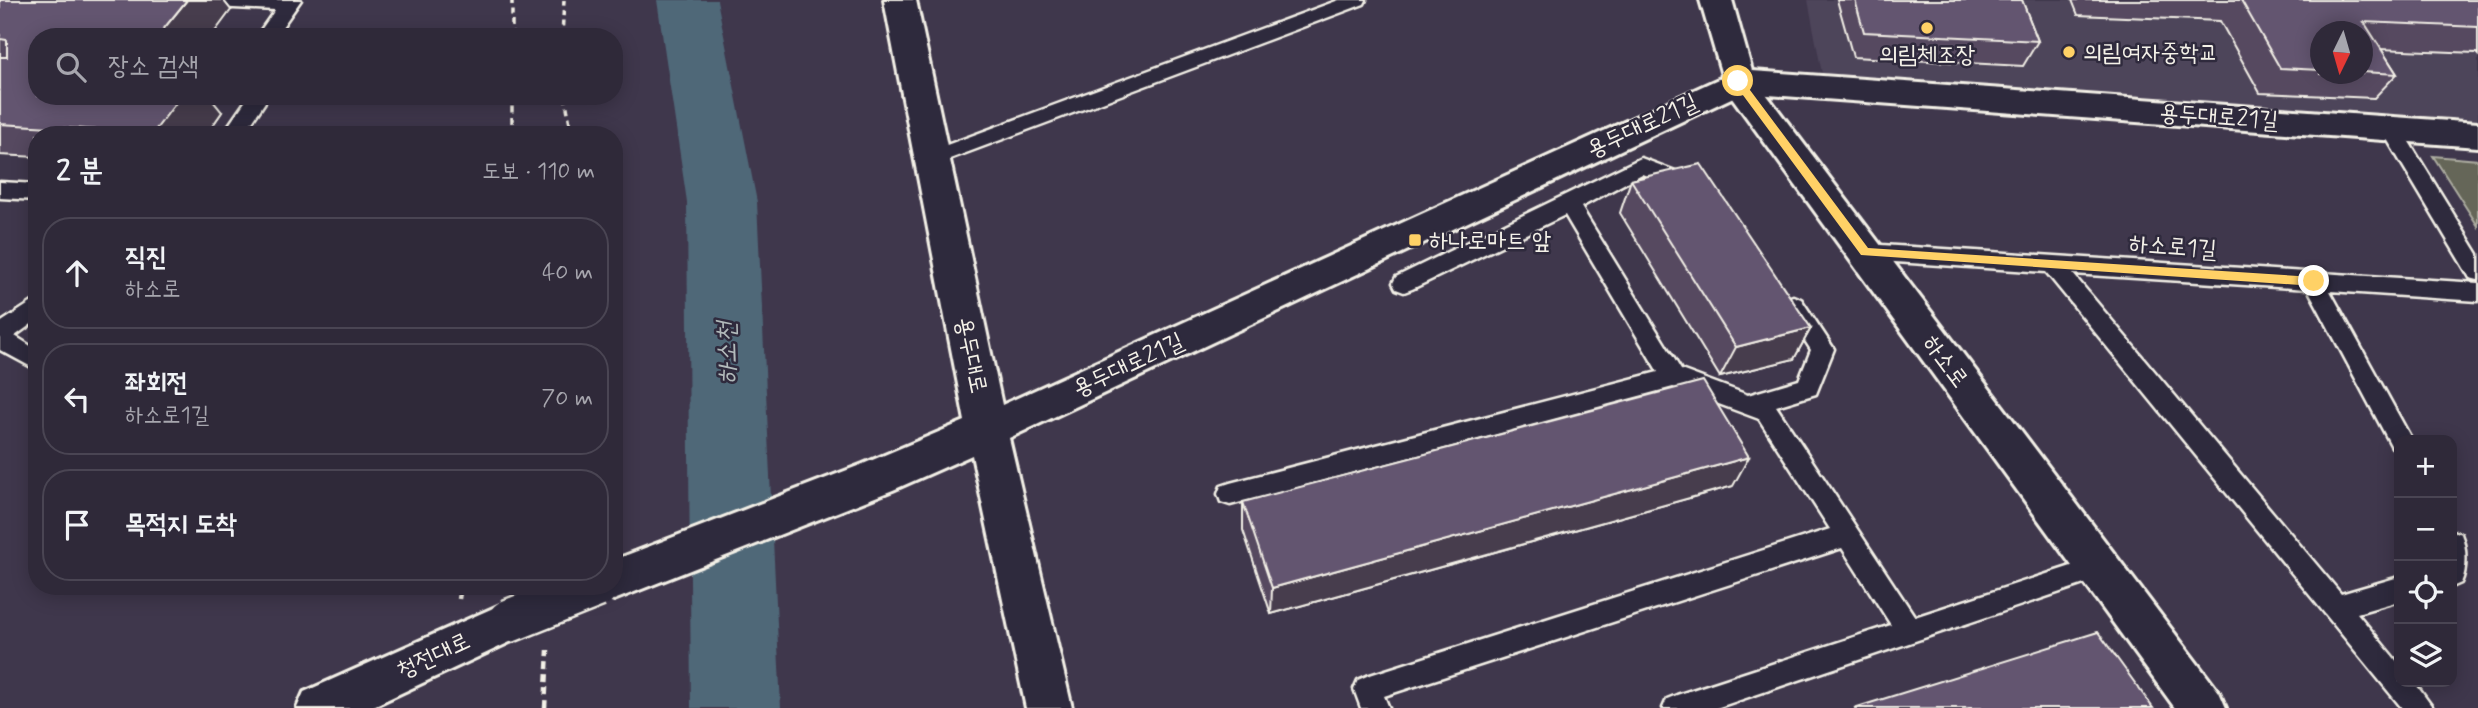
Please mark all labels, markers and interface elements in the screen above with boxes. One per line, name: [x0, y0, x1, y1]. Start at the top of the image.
marker: 의림체조장: [1919, 20, 1935, 36]
north arrow: [2310, 21, 2373, 84]
search box: [28, 28, 623, 105]
place label: 의림여자중학교: [2083, 38, 2218, 69]
place label: 의림체조장: [1879, 40, 1975, 71]
marker: 의림여자중학교: [2061, 44, 2077, 60]
icon: search: [52, 48, 90, 86]
text: 장소 검색: [108, 50, 199, 84]
route start: [1722, 65, 1753, 96]
street label: 용두대로21길: [1582, 87, 1703, 166]
street label: 용두대로21길: [2158, 98, 2279, 137]
text: 2 분: [56, 152, 103, 191]
text: 도보 · 110 m: [482, 157, 595, 187]
place label: 하나로마트 앞: [1429, 226, 1551, 257]
street label: 하소로1길: [2128, 229, 2218, 266]
marker: 하나로마트 앞: [1407, 232, 1423, 248]
text: 직진: [125, 241, 167, 275]
icon: ahead: [58, 254, 96, 292]
text: 40 m: [542, 258, 593, 288]
route end: [2298, 265, 2329, 296]
text: 하소로: [125, 275, 181, 305]
street label: 용두대로: [947, 314, 994, 396]
water label: 하소천: [710, 318, 746, 385]
street label: 용두대로21길: [1068, 326, 1189, 405]
street label: 하소로: [1915, 329, 1975, 394]
text: 좌회전: [125, 367, 188, 401]
icon: left: [58, 380, 96, 418]
text: 70 m: [541, 384, 593, 414]
text: 하소로1길: [125, 401, 209, 431]
map controls: [2394, 435, 2457, 687]
button: +: [2394, 435, 2457, 498]
button: −: [2394, 498, 2457, 561]
icon: arrive: [58, 506, 96, 544]
text: 목적지 도착: [125, 508, 237, 542]
button: locate: [2394, 561, 2457, 624]
button: layers: [2394, 624, 2457, 687]
street label: 청전대로: [392, 626, 475, 687]

